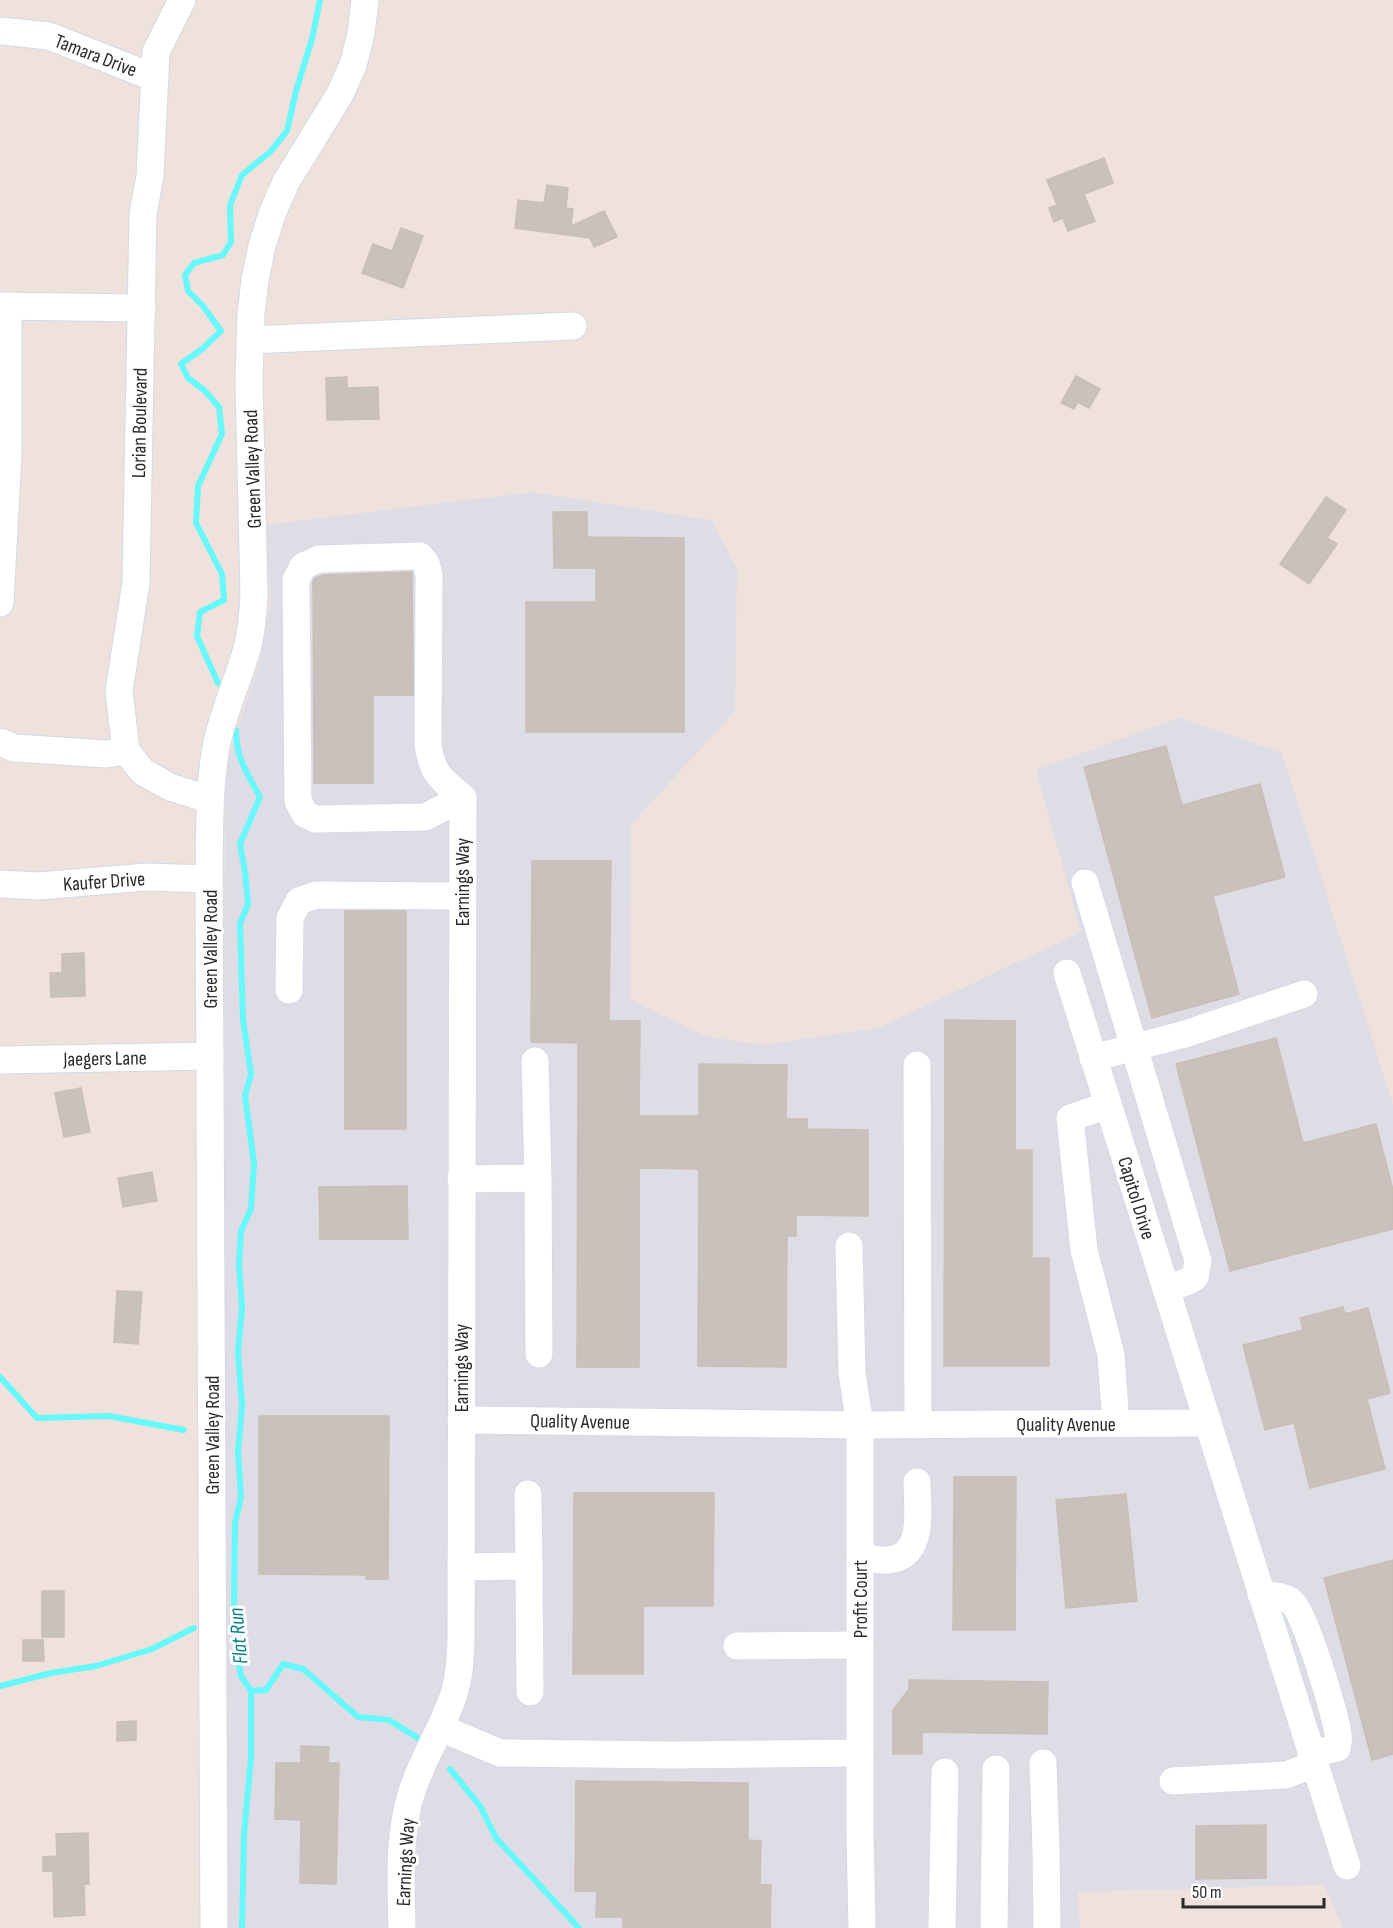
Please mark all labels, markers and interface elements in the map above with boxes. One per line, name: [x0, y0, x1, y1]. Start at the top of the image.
street label: Tamara Drive: [51, 29, 140, 83]
street label: Lorian Boulevard: [127, 368, 153, 478]
street label: Green Valley Road: [239, 409, 267, 529]
street label: Earnings Way: [451, 838, 475, 926]
street label: Kaufer Drive: [62, 867, 146, 897]
street label: Green Valley Road: [199, 890, 223, 1008]
street label: Jaegers Lane: [62, 1046, 147, 1072]
street label: Capitol Drive: [1112, 1154, 1160, 1243]
street label: Earnings Way: [450, 1324, 474, 1412]
street label: Green Valley Road: [201, 1376, 225, 1494]
street label: Quality Avenue: [530, 1409, 630, 1435]
street label: Quality Avenue: [1016, 1413, 1116, 1437]
street label: Profit Court: [849, 1560, 873, 1638]
water label: Flat Run: [224, 1606, 253, 1665]
street label: Earnings Way: [392, 1817, 420, 1907]
scale bar: [1183, 1871, 1324, 1909]
text: 50 m: [1192, 1882, 1222, 1903]

